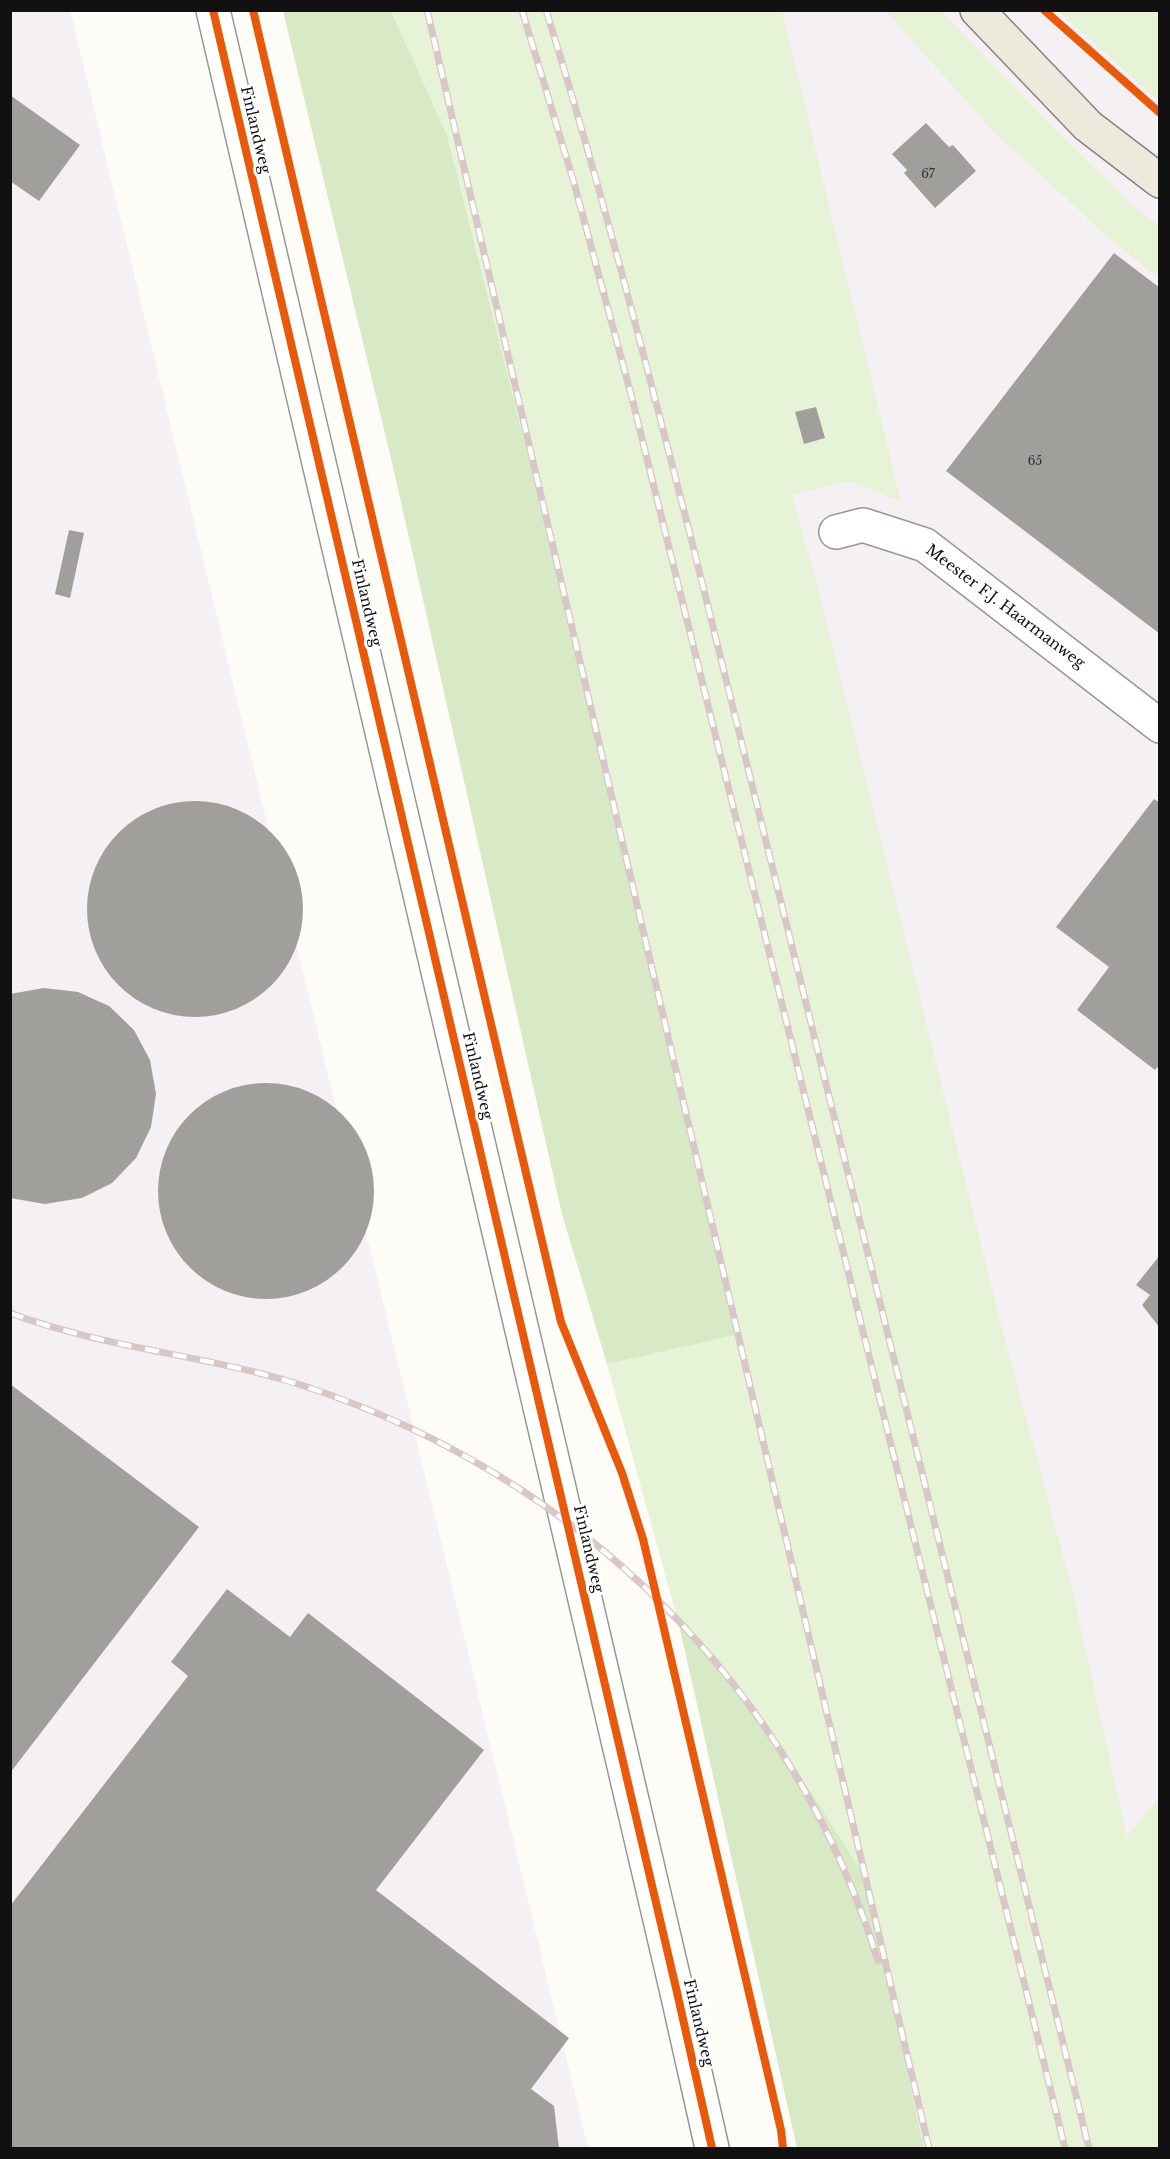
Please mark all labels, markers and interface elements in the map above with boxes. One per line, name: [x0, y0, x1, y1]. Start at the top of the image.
street label: Finlandweg: [236, 85, 274, 175]
house number: 67: [921, 168, 935, 182]
house number: 65: [1028, 455, 1042, 469]
street label: Meester F.J. Haarmanweg: [922, 541, 1088, 673]
street label: Finlandweg: [347, 558, 385, 648]
street label: Finlandweg: [458, 1031, 496, 1121]
street label: Finlandweg: [569, 1504, 607, 1594]
street label: Finlandweg: [679, 1978, 717, 2068]

